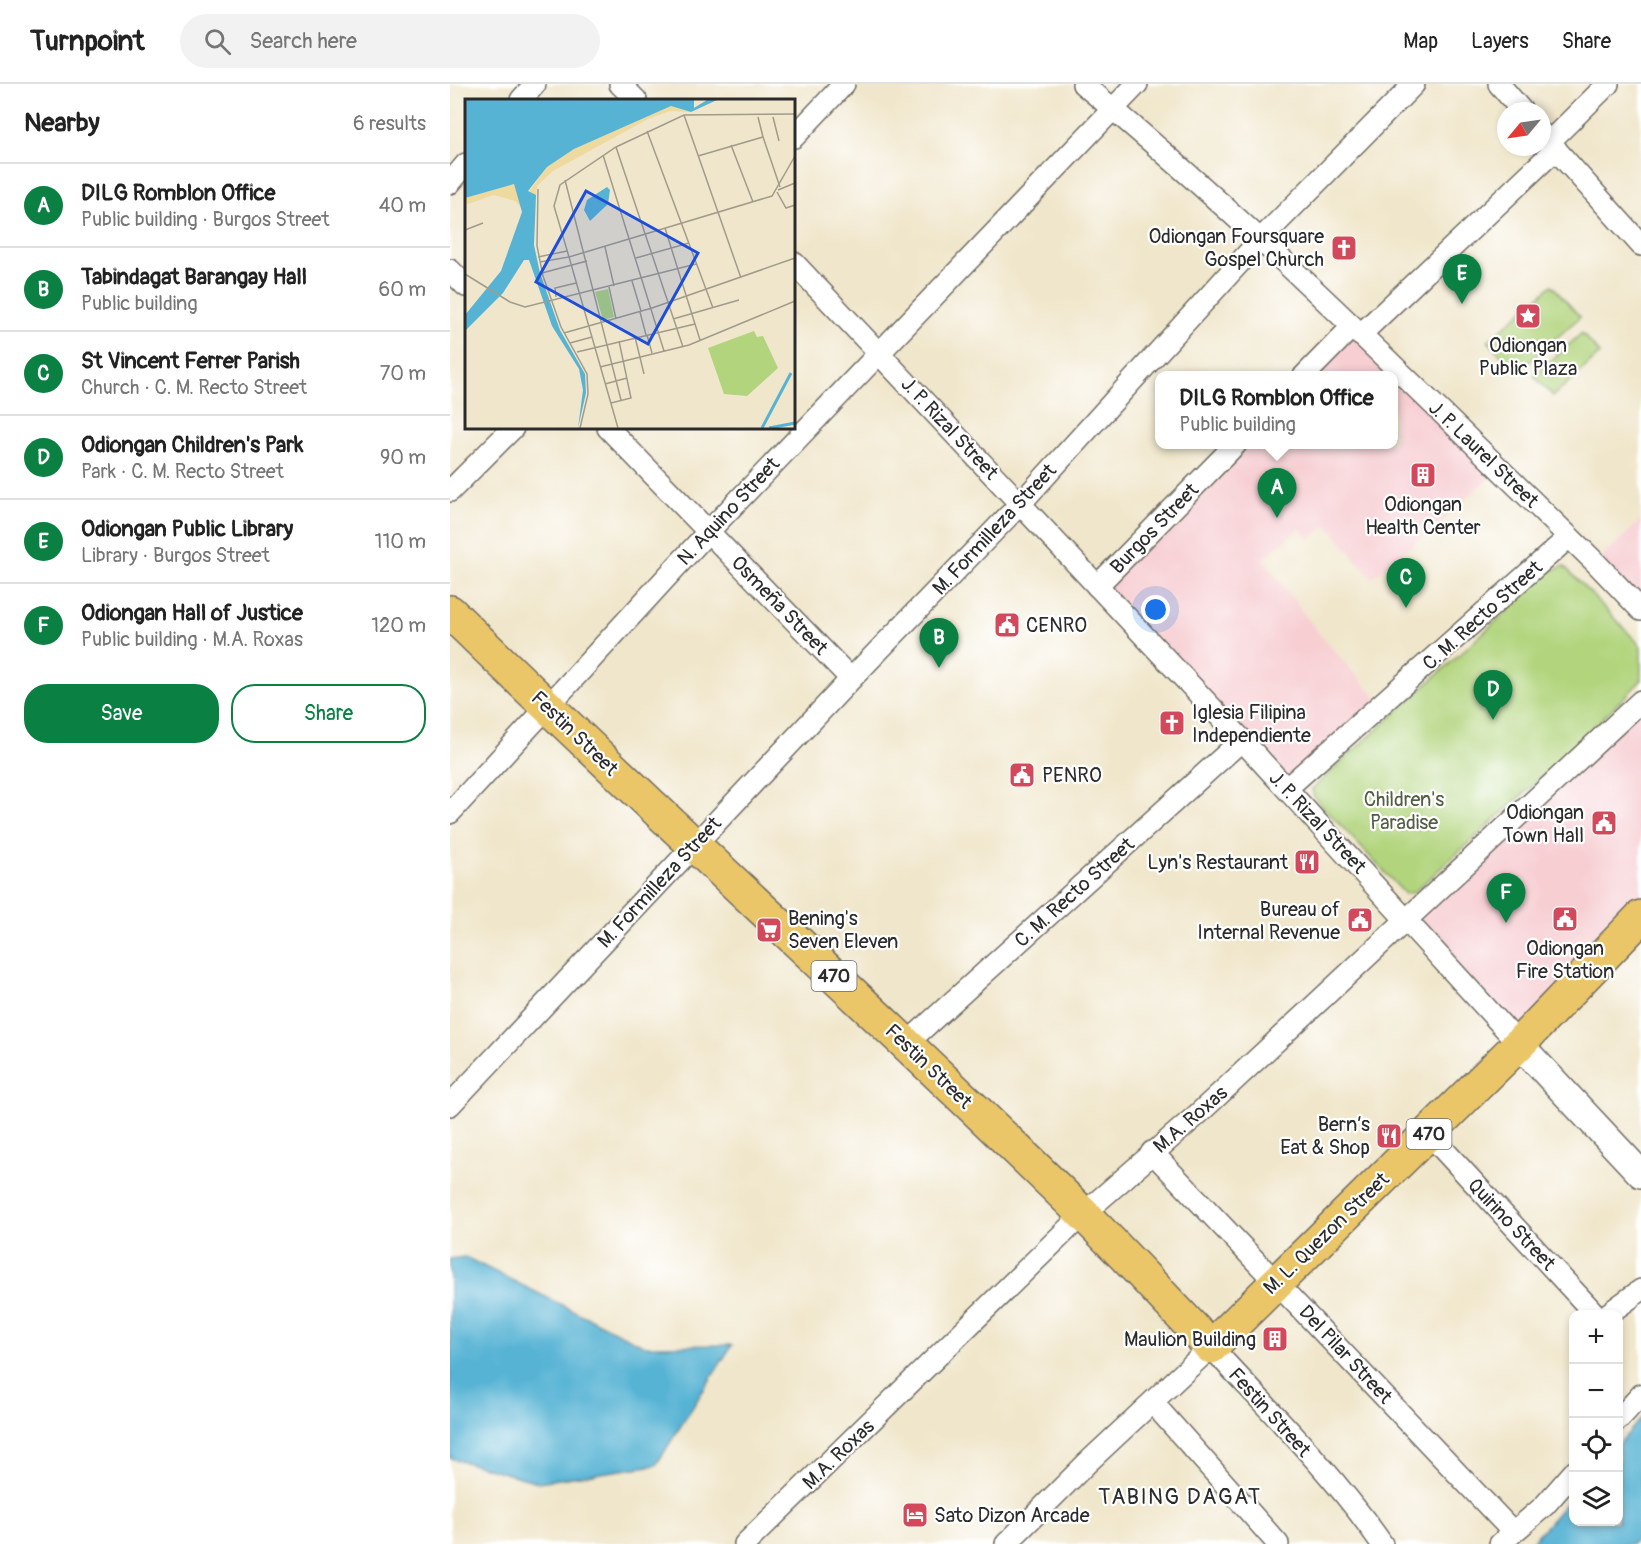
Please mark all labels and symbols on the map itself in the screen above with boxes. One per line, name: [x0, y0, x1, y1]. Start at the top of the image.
inset map: [465, 99, 795, 429]
north arrow: [1497, 102, 1551, 156]
place label: Odiongan Foursquare Gospel Church: [1148, 224, 1324, 272]
church icon: Odiongan Foursquare Gospel Church: [1329, 233, 1359, 263]
pin: E: [1442, 254, 1482, 304]
place icon: Odiongan Public Plaza: [1513, 301, 1543, 331]
place label: Odiongan Public Plaza: [1479, 333, 1577, 381]
street label: J. P. Rizal Street: [896, 372, 1004, 486]
street label: J. P. Laurel Street: [1423, 396, 1545, 514]
street label: N. Aquino Street: [672, 451, 786, 571]
street label: M. Formilleza Street: [927, 458, 1062, 600]
building icon: Odiongan Health Center: [1408, 460, 1438, 490]
pin: A: [1258, 468, 1296, 518]
street label: Burgos Street: [1105, 477, 1205, 579]
place label: Odiongan Health Center: [1365, 492, 1481, 540]
street label: Osmeña Street: [726, 550, 834, 661]
street label: C. M. Recto Street: [1417, 554, 1548, 676]
pin: C: [1386, 558, 1426, 608]
your location: [1141, 595, 1170, 624]
public building icon: CENRO: [992, 610, 1022, 640]
place label: CENRO: [1026, 613, 1087, 638]
pin: B: [920, 618, 958, 668]
pin: D: [1474, 670, 1512, 720]
street label: Festin Street: [526, 686, 624, 782]
place label: Iglesia Filipina Independiente: [1192, 700, 1311, 748]
church icon: Iglesia Filipina Independiente: [1157, 708, 1187, 738]
public building icon: PENRO: [1007, 760, 1037, 790]
place label: PENRO: [1042, 763, 1102, 788]
street label: J. P. Rizal Street: [1264, 766, 1372, 880]
park label: Children's Paradise: [1364, 787, 1444, 835]
place label: Odiongan Town Hall: [1503, 800, 1584, 848]
public building icon: Odiongan Town Hall: [1589, 808, 1619, 838]
street label: M. Formilleza Street: [592, 811, 727, 953]
street label: C. M. Recto Street: [1009, 831, 1140, 953]
restaurant icon: Lyn's Restaurant: [1292, 847, 1322, 877]
place label: Lyn's Restaurant: [1147, 850, 1289, 875]
pin: F: [1486, 874, 1526, 923]
place label: Bureau of Internal Revenue: [1197, 897, 1340, 945]
public building icon: Odiongan Fire Station: [1550, 904, 1580, 934]
public building icon: Bureau of Internal Revenue: [1345, 905, 1375, 935]
place label: Bening's Seven Eleven: [788, 906, 898, 954]
supermarket icon: Bening's Seven Eleven: [754, 915, 784, 945]
place label: Odiongan Fire Station: [1516, 936, 1614, 984]
road number: 470: [812, 961, 856, 991]
street label: Festin Street: [880, 1019, 978, 1115]
street label: M.A. Roxas: [1148, 1080, 1233, 1158]
place label: Bern’s Eat & Shop: [1280, 1112, 1370, 1160]
road number: 470: [1406, 1119, 1452, 1149]
restaurant icon: Bern’s Eat & Shop: [1374, 1121, 1404, 1151]
street label: M. L. Quezon Street: [1258, 1166, 1395, 1300]
street label: Quirino Street: [1462, 1173, 1561, 1276]
street label: Del Pilar Street: [1294, 1300, 1398, 1410]
building icon: Maulion Building: [1260, 1324, 1290, 1354]
place label: Maulion Building: [1124, 1327, 1256, 1352]
street label: Festin Street: [1223, 1363, 1317, 1463]
street label: M.A. Roxas: [797, 1414, 880, 1495]
district label: TABING DAGAT: [1098, 1483, 1262, 1511]
hotel icon: Sato Dizon Arcade: [900, 1500, 930, 1530]
place label: Sato Dizon Arcade: [934, 1503, 1090, 1528]

